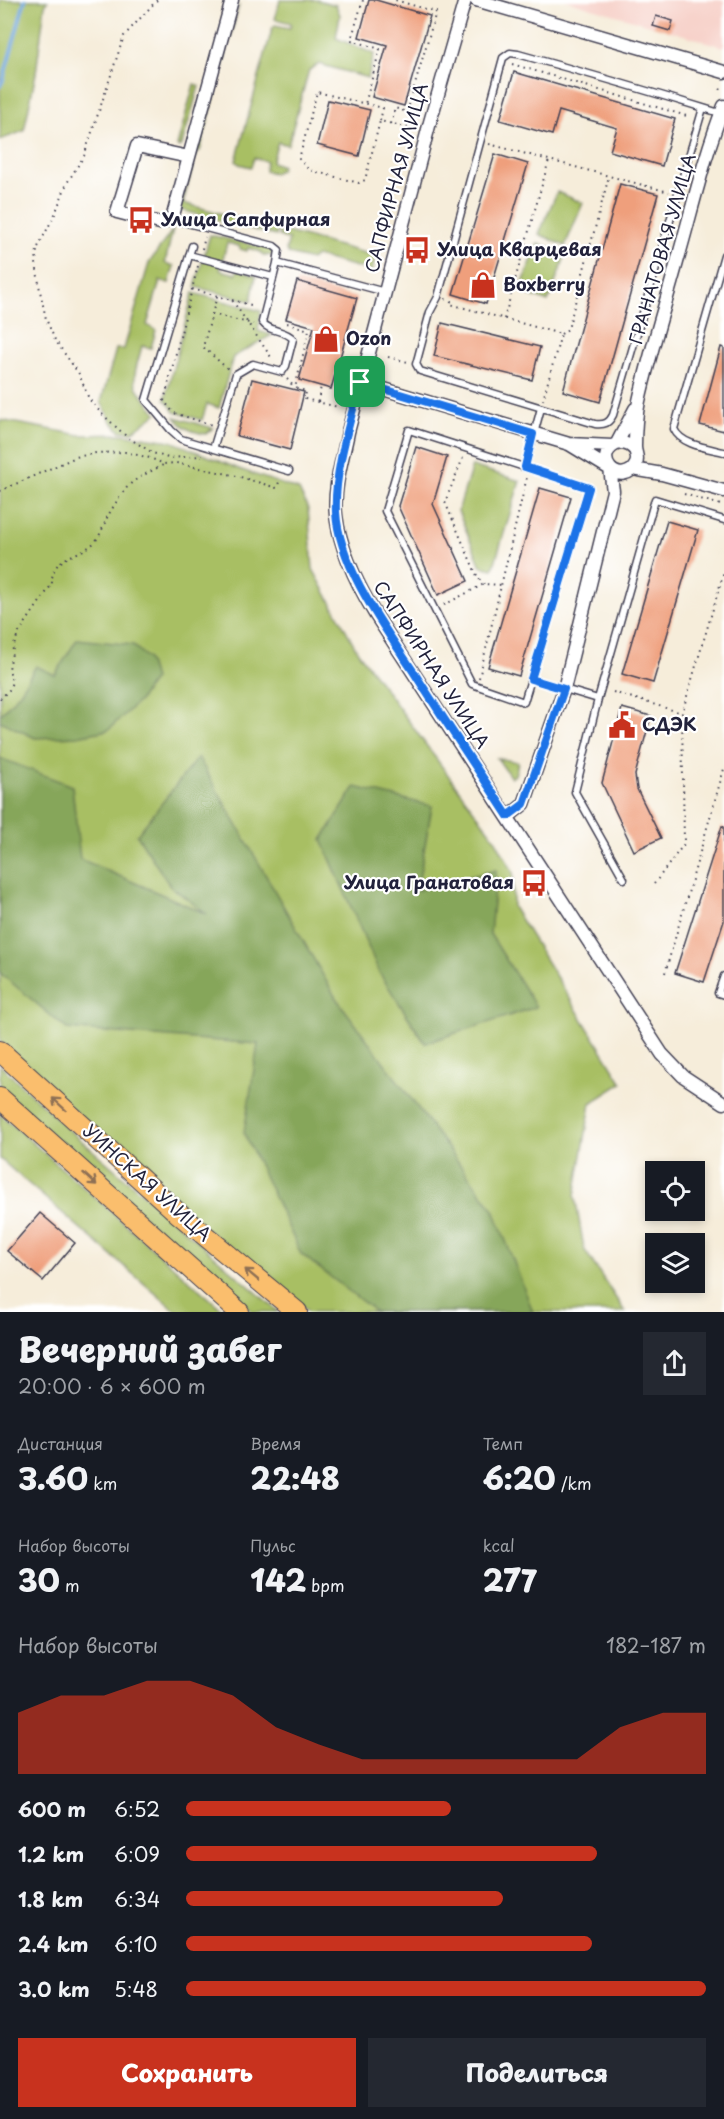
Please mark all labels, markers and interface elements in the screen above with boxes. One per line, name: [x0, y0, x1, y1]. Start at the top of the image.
street label: САПФИРНАЯ УЛИЦА: [357, 80, 434, 275]
street label: ГРАНАТОВАЯ УЛИЦА: [621, 150, 702, 347]
bus stop icon: Улица Сапфирная: [126, 205, 156, 235]
place label: Улица Сапфирная: [160, 205, 330, 232]
bus stop icon: Улица Кварцевая: [402, 235, 432, 265]
place label: Улица Кварцевая: [436, 235, 602, 262]
shop icon: Boxberry: [468, 270, 498, 300]
place label: Boxberry: [503, 270, 585, 297]
shop icon: Ozon: [311, 324, 341, 354]
place label: Ozon: [346, 324, 391, 351]
pin: [334, 356, 385, 407]
icon: arrive: [343, 365, 376, 398]
street label: САПФИРНАЯ УЛИЦА: [368, 575, 497, 754]
public building icon: СДЭК: [607, 710, 637, 740]
place label: СДЭК: [642, 710, 697, 737]
place label: Улица Гранатовая: [343, 868, 514, 895]
bus stop icon: Улица Гранатовая: [519, 868, 549, 898]
one-way arrow: [51, 1097, 66, 1111]
street label: УИНСКАЯ УЛИЦА: [78, 1117, 218, 1247]
map controls: [645, 1161, 705, 1293]
button: locate: [645, 1161, 705, 1221]
one-way arrow: [83, 1172, 98, 1186]
button: layers: [645, 1233, 705, 1293]
one-way arrow: [244, 1268, 260, 1281]
text: Вечерний забег: [18, 1323, 281, 1373]
button: share: [643, 1332, 706, 1395]
text: 20:00 · 6 × 600 m: [18, 1371, 206, 1401]
text: Дистанция: [18, 1431, 103, 1455]
text: Время: [250, 1431, 301, 1455]
text: Темп: [483, 1431, 523, 1455]
text: 3.60: [18, 1455, 88, 1500]
text: 22:48: [250, 1455, 340, 1500]
text: 6:20: [483, 1455, 556, 1500]
text: km: [88, 1471, 117, 1495]
text: /km: [556, 1471, 592, 1495]
text: Набор высоты: [18, 1533, 130, 1557]
text: Пульс: [250, 1533, 296, 1557]
text: kcal: [483, 1533, 515, 1557]
text: 30: [18, 1557, 60, 1602]
text: 142: [250, 1557, 306, 1602]
text: 277: [483, 1557, 537, 1602]
text: m: [60, 1573, 80, 1597]
text: bpm: [306, 1573, 344, 1597]
text: Набор высоты: [18, 1630, 158, 1660]
text: 182–187 m: [606, 1630, 706, 1660]
text: 600 m: [18, 1794, 86, 1824]
text: 6:52: [114, 1794, 160, 1824]
text: 1.2 km: [18, 1839, 84, 1869]
text: 6:09: [114, 1839, 160, 1869]
text: 1.8 km: [18, 1884, 83, 1914]
text: 6:34: [114, 1884, 160, 1914]
text: 2.4 km: [18, 1929, 88, 1959]
text: 6:10: [114, 1929, 157, 1959]
text: 3.0 km: [18, 1974, 90, 2004]
text: 5:48: [114, 1974, 158, 2004]
button: Сохранить: [18, 2038, 356, 2107]
button: Поделиться: [368, 2038, 706, 2107]

